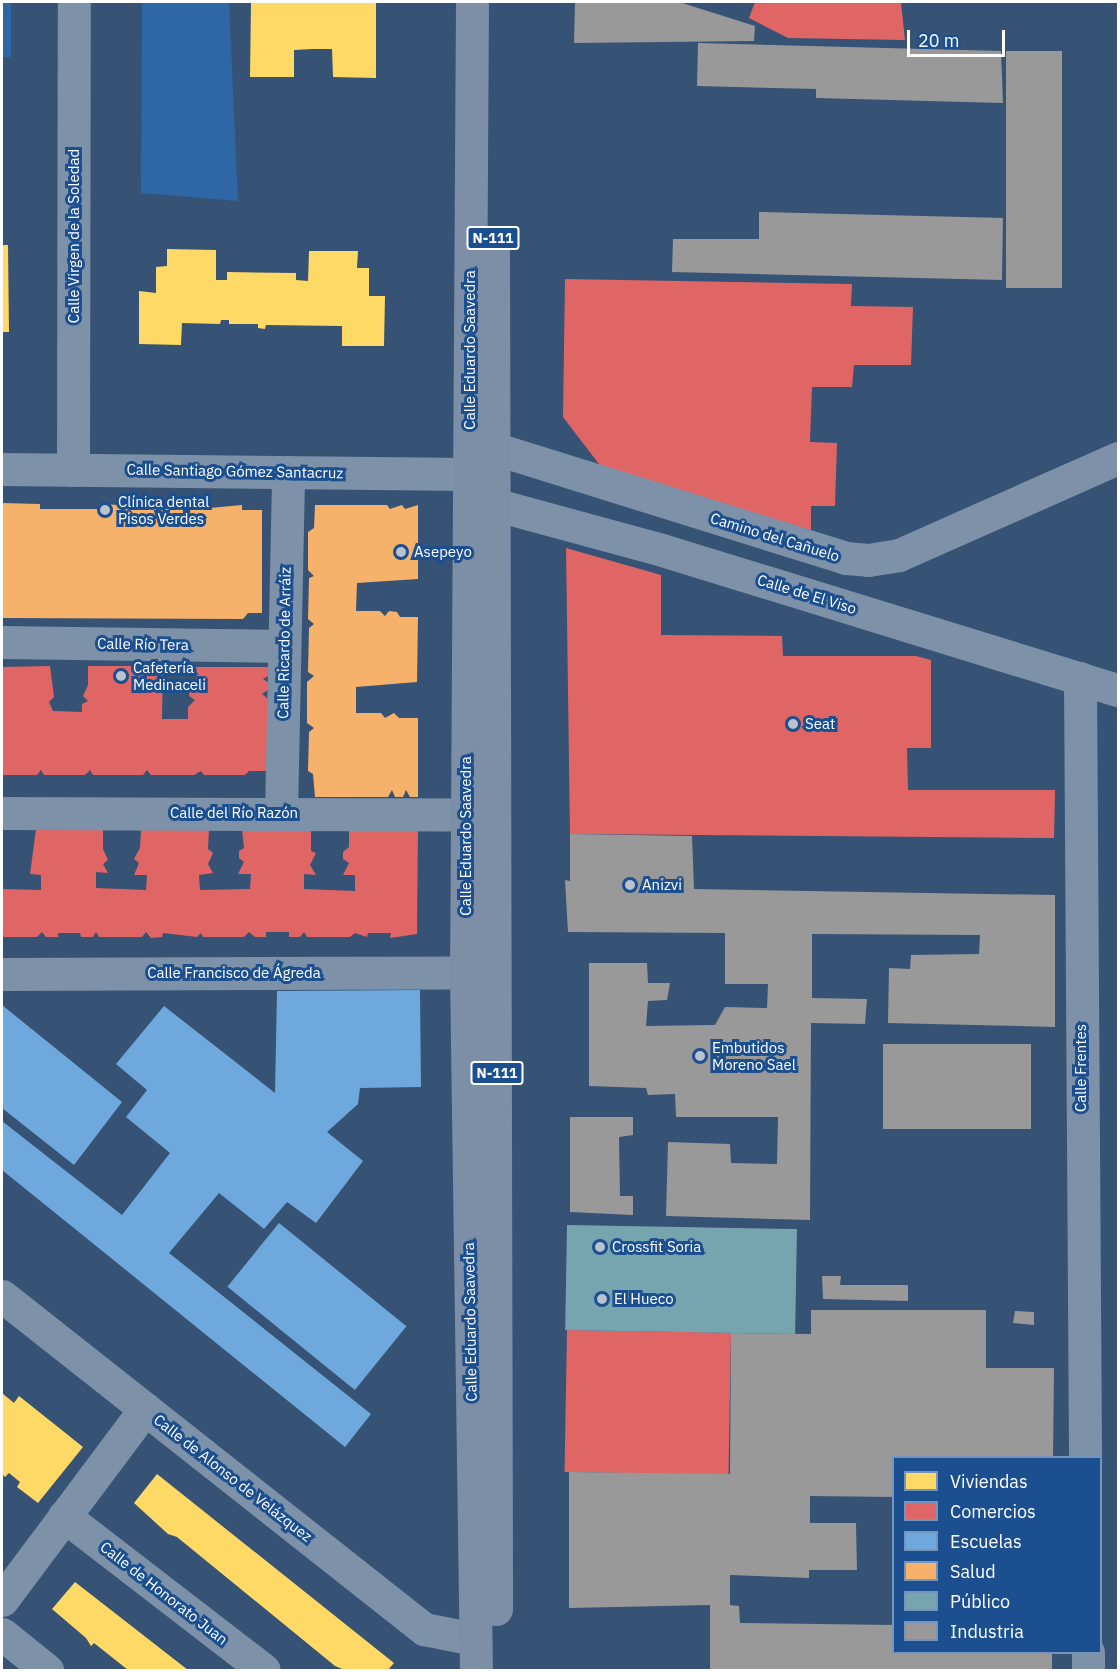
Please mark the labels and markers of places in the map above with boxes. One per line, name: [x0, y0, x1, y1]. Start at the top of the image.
place label: Clínica dental Pisos Verdes: [118, 492, 209, 527]
marker: Clínica dental Pisos Verdes: [96, 501, 114, 519]
marker: Asepeyo: [392, 543, 410, 561]
place label: Asepeyo: [414, 543, 472, 561]
place label: Cafetería Medinaceli: [133, 658, 206, 693]
marker: Cafetería Medinaceli: [114, 669, 128, 683]
place label: Seat: [805, 715, 835, 733]
marker: Seat: [786, 717, 800, 731]
place label: Anizvi: [642, 876, 682, 894]
marker: Anizvi: [623, 878, 637, 892]
place label: Embutidos Moreno Sael: [712, 1038, 796, 1073]
marker: Embutidos Moreno Sael: [693, 1049, 707, 1063]
place label: Crossfit Soria: [612, 1238, 701, 1256]
marker: Crossfit Soria: [593, 1240, 607, 1254]
place label: El Hueco: [614, 1290, 674, 1308]
marker: El Hueco: [595, 1292, 609, 1306]

